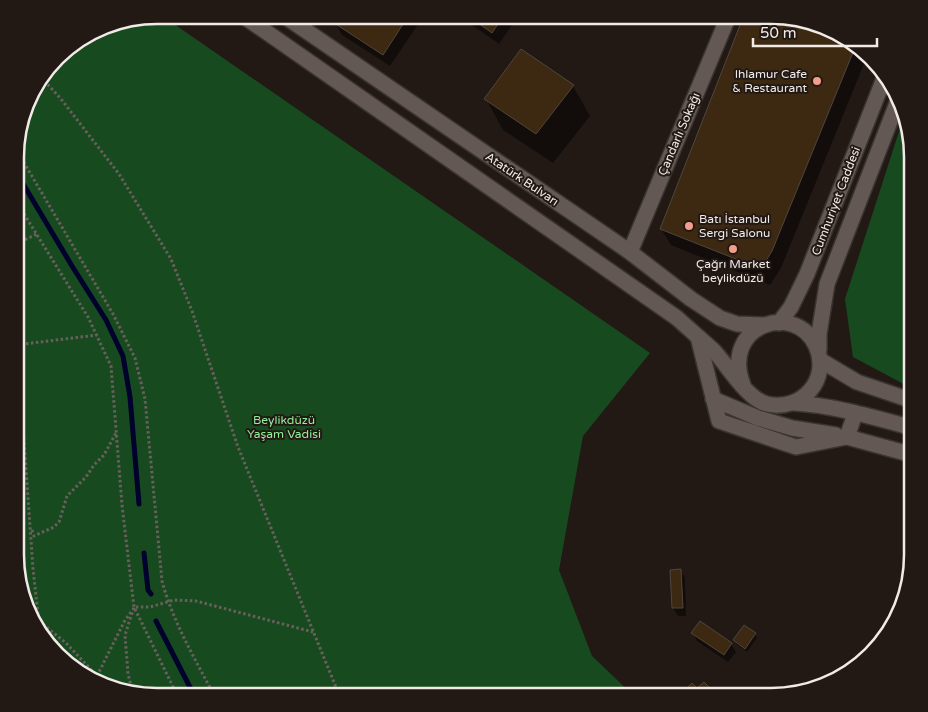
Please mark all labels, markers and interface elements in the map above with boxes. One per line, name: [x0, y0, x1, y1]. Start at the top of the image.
scale bar: [753, 15, 877, 47]
text: 50 m: [760, 24, 797, 42]
place label: Ihlamur Cafe & Restaurant: [732, 67, 807, 95]
marker: Ihlamur Cafe & Restaurant: [811, 75, 823, 87]
street label: Çandarlı Sokağı: [655, 90, 703, 178]
street label: Cumhuriyet Caddesi: [809, 145, 863, 257]
street label: Atatürk Bulvarı: [483, 149, 561, 209]
place label: Batı İstanbul Sergi Salonu: [699, 212, 770, 240]
marker: Batı İstanbul Sergi Salonu: [683, 220, 695, 232]
marker: Çağrı Market beylikdüzü: [727, 243, 739, 255]
place label: Çağrı Market beylikdüzü: [696, 257, 770, 285]
park label: Beylikdüzü Yaşam Vadisi: [247, 413, 321, 441]

